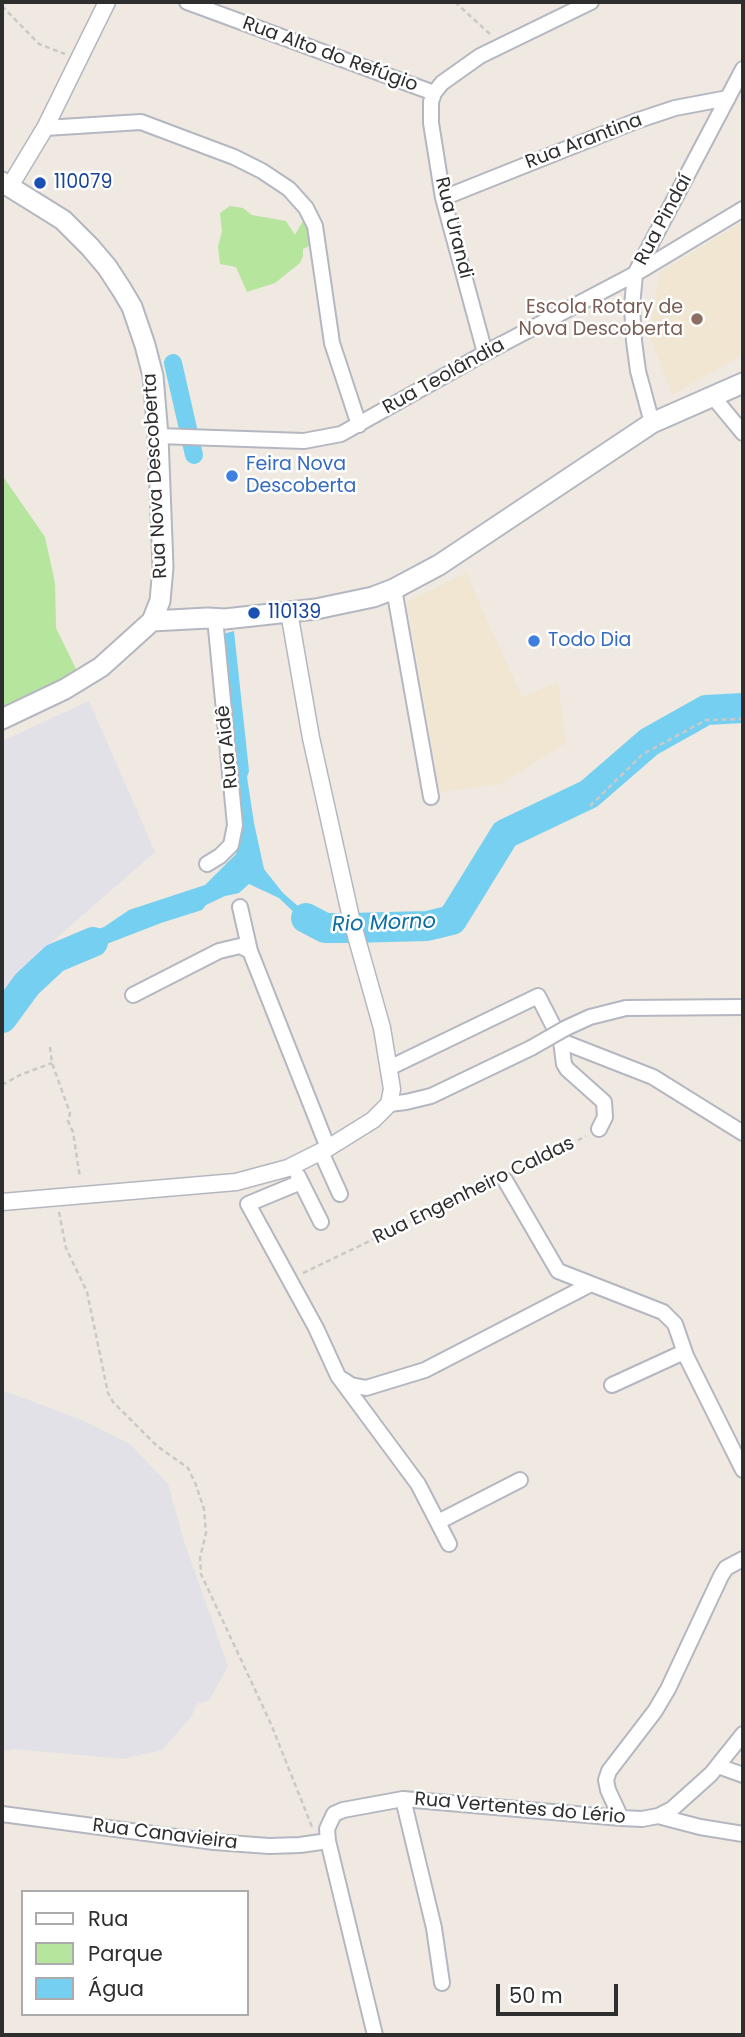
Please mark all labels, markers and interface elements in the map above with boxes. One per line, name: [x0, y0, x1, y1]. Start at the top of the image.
street label: Rua Alto do Refúgio: [239, 13, 421, 97]
street label: Rua Arantina: [522, 109, 646, 175]
street label: Rua Pindaí: [631, 171, 697, 269]
place label: 110079: [54, 172, 112, 194]
marker: 110079: [32, 175, 48, 191]
street label: Rua Urandi: [429, 175, 477, 281]
place label: Escola Rotary de Nova Descoberta: [519, 297, 683, 341]
marker: Escola Rotary de Nova Descoberta: [689, 311, 705, 327]
street label: Rua Teolândia: [379, 334, 509, 420]
street label: Rua Nova Descoberta: [139, 373, 173, 579]
place label: Feira Nova Descoberta: [246, 454, 356, 498]
marker: Feira Nova Descoberta: [224, 468, 240, 484]
place label: 110139: [268, 602, 321, 624]
marker: 110139: [246, 605, 262, 621]
place label: Todo Dia: [548, 630, 631, 652]
marker: Todo Dia: [526, 633, 542, 649]
street label: Rua Aidê: [212, 704, 244, 790]
water label: Rio Morno: [332, 910, 436, 938]
street label: Rua Engenheiro Caldas: [370, 1132, 578, 1250]
street label: Rua Vertentes do Lério: [413, 1788, 627, 1830]
street label: Rua Canavieira: [91, 1815, 239, 1855]
legend: [21, 1890, 248, 2016]
text: Rua: [88, 1904, 128, 1933]
text: Parque: [88, 1939, 163, 1968]
scale bar: [500, 1970, 622, 2014]
text: Água: [88, 1974, 144, 2003]
text: 50 m: [509, 1981, 563, 2010]

